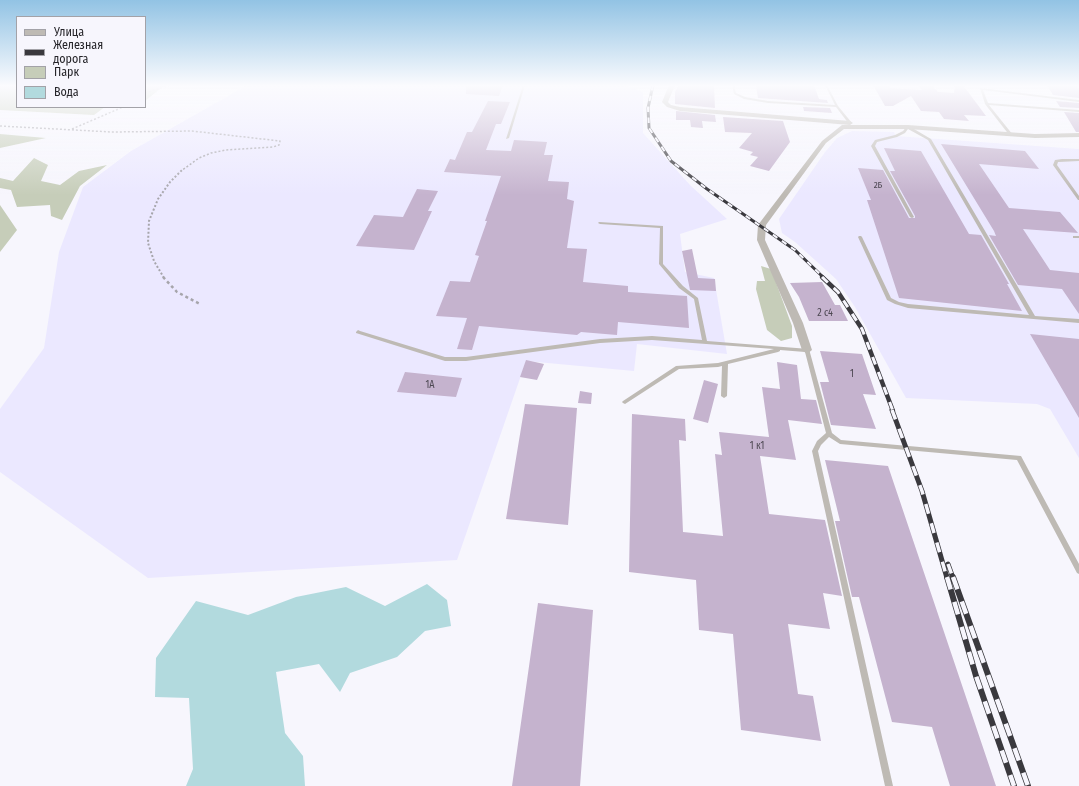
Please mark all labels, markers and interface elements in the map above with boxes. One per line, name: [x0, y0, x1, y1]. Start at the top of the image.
legend: [16, 16, 146, 108]
text: Улица: [54, 25, 84, 39]
text: Железная дорога: [53, 38, 103, 66]
text: Парк: [54, 65, 79, 79]
text: Вода: [54, 85, 79, 99]
house number: 2Б: [874, 180, 882, 190]
house number: 2 с4: [817, 307, 833, 319]
house number: 1: [850, 368, 854, 380]
house number: 1А: [425, 379, 435, 391]
house number: 1 к1: [750, 440, 764, 452]

